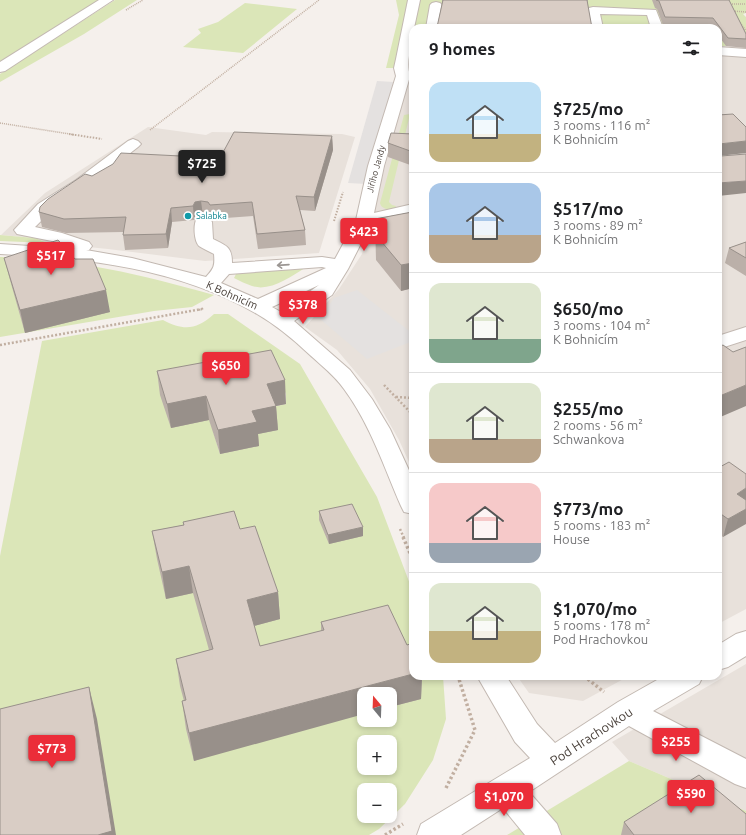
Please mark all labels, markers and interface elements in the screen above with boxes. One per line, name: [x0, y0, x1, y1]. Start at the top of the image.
icon: filters: [680, 37, 702, 59]
text: 9 homes: [429, 39, 495, 58]
icon: home: [461, 98, 509, 146]
text: $725/mo: [553, 99, 623, 118]
text: 3 rooms · 116 m²: [553, 118, 650, 132]
text: K Bohnicím: [553, 132, 618, 146]
street label: Jiřího Jandy: [365, 144, 387, 194]
pin: $725: [178, 150, 226, 184]
text: $725: [187, 156, 217, 170]
icon: home: [461, 199, 509, 247]
text: $517/mo: [553, 199, 623, 218]
marker: Salabka: [183, 211, 193, 221]
place label: Salabka: [196, 211, 227, 221]
pin: $423: [340, 218, 388, 252]
text: 3 rooms · 89 m²: [553, 218, 643, 232]
text: $423: [349, 224, 379, 238]
text: K Bohnicím: [553, 232, 618, 246]
pin: $517: [27, 242, 75, 276]
text: $517: [36, 248, 66, 262]
one-way arrow: [277, 261, 290, 268]
street label: K Bohnicím: [204, 278, 260, 312]
pin: $378: [279, 291, 327, 325]
text: $378: [288, 297, 318, 311]
icon: home: [461, 299, 509, 347]
text: $650/mo: [553, 299, 623, 318]
text: 3 rooms · 104 m²: [553, 318, 650, 332]
text: K Bohnicím: [553, 332, 618, 346]
pin: $650: [202, 352, 250, 386]
text: $650: [211, 358, 241, 372]
icon: home: [461, 399, 509, 447]
text: $255/mo: [553, 399, 623, 418]
text: 2 rooms · 56 m²: [553, 418, 643, 432]
text: Schwankova: [553, 432, 624, 446]
icon: home: [461, 499, 509, 547]
text: $773/mo: [553, 499, 623, 518]
text: 5 rooms · 183 m²: [553, 518, 650, 532]
text: House: [553, 532, 590, 546]
icon: home: [461, 599, 509, 647]
text: $1,070/mo: [553, 599, 637, 618]
text: 5 rooms · 178 m²: [553, 618, 650, 632]
text: Pod Hrachovkou: [553, 632, 648, 646]
north arrow: [357, 687, 397, 727]
map controls: [357, 687, 397, 823]
street label: Pod Hrachovkou: [547, 704, 635, 768]
pin: $255: [652, 728, 700, 762]
text: $255: [661, 734, 691, 748]
pin: $773: [28, 735, 76, 769]
button: +: [357, 735, 397, 775]
text: $773: [37, 741, 67, 755]
pin: $590: [667, 780, 715, 814]
button: −: [357, 783, 397, 823]
pin: $1,070: [471, 783, 537, 817]
text: $590: [676, 786, 706, 800]
text: $1,070: [484, 789, 524, 803]

